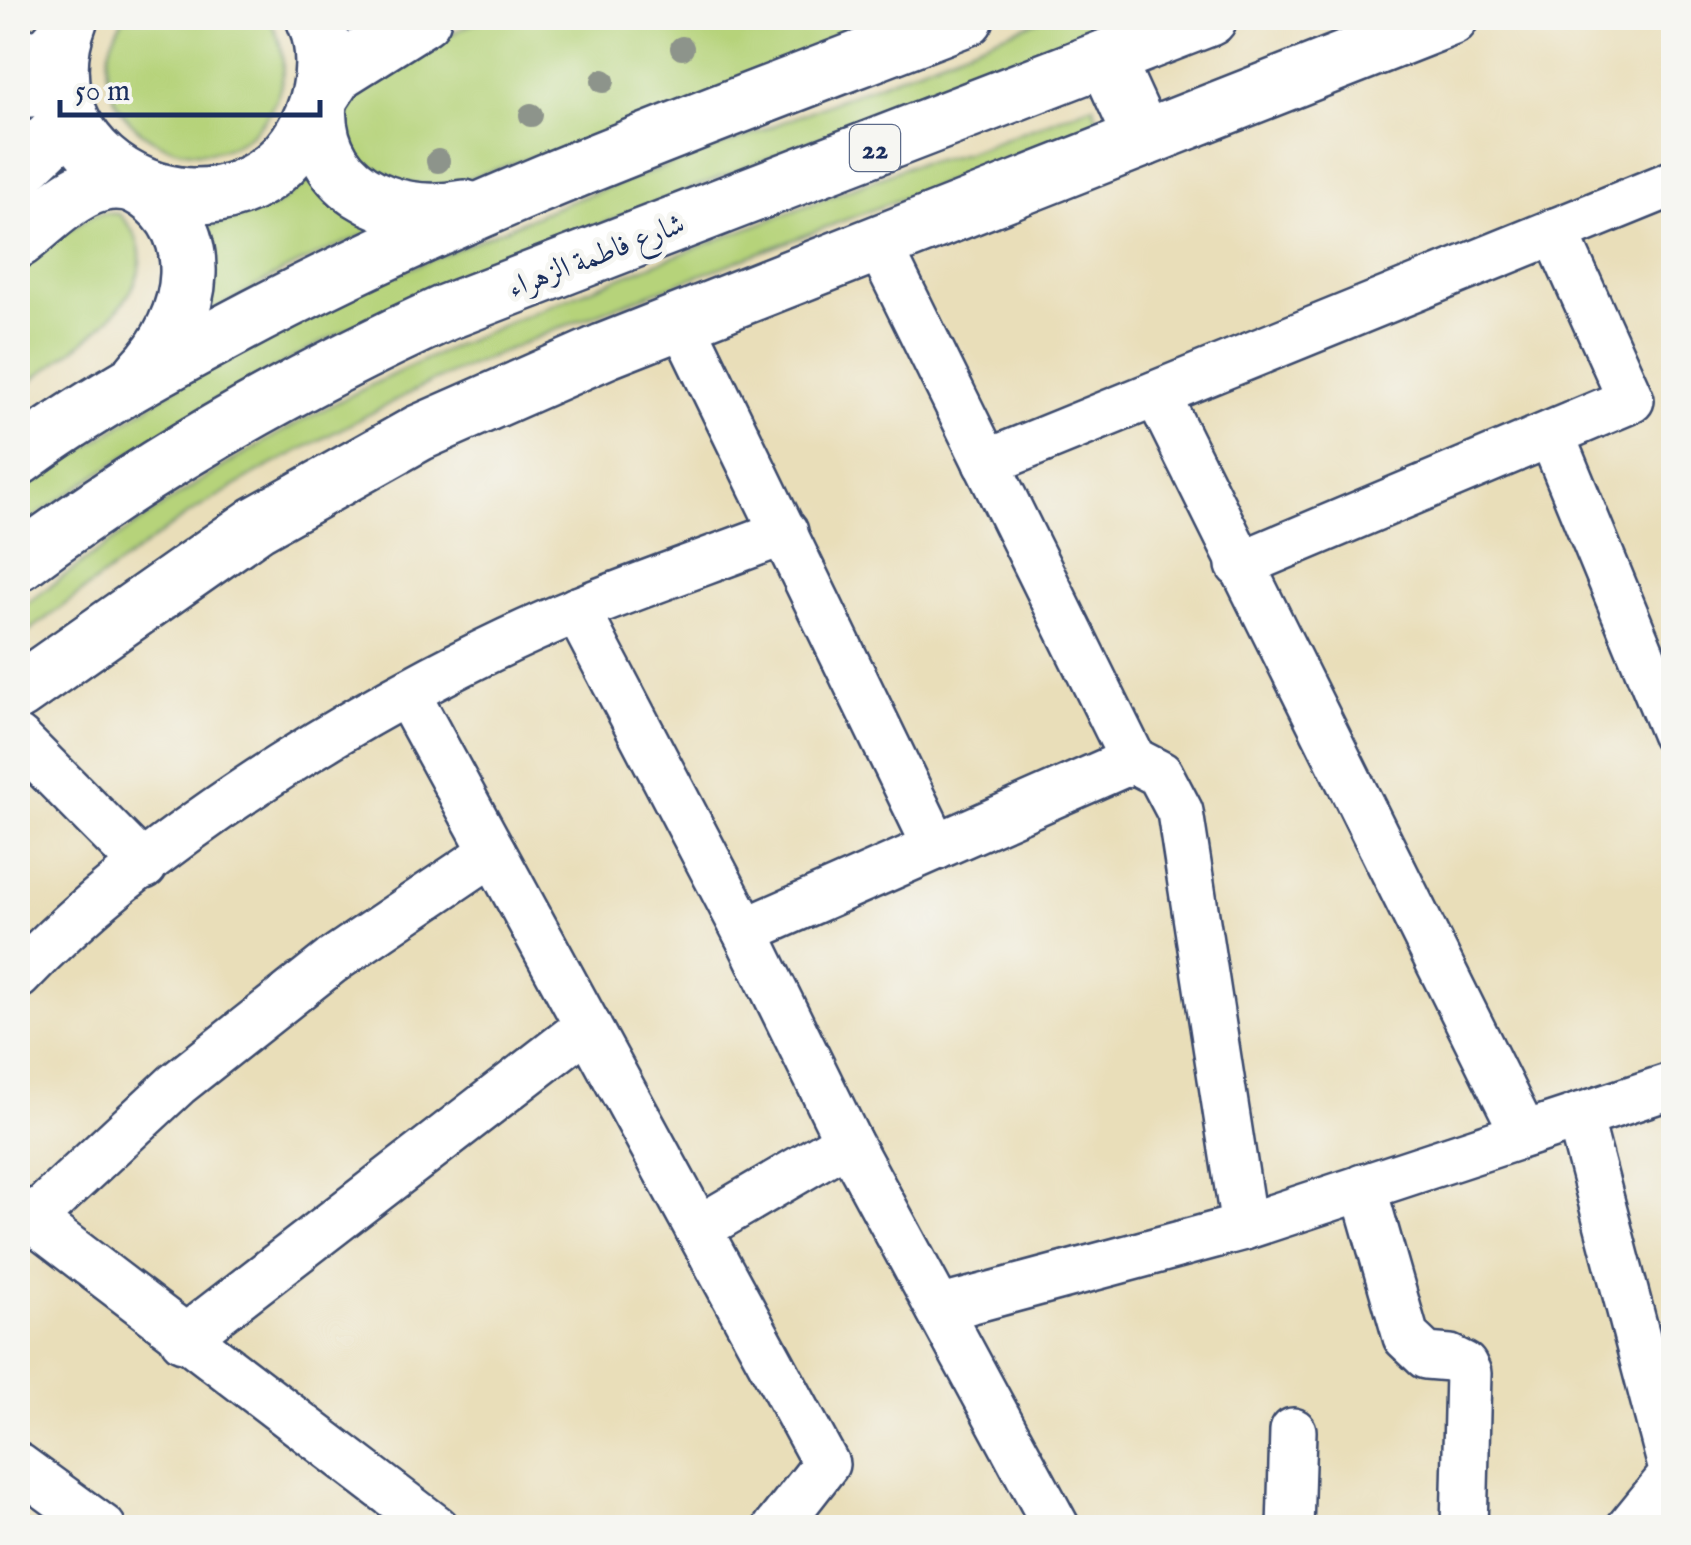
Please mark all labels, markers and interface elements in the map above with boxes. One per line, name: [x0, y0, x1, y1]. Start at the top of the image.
scale bar: [60, 55, 320, 117]
text: 50 m: [75, 73, 130, 111]
road number: 22: [850, 125, 900, 171]
street label: شارع فاطمة الزهراء: [503, 206, 692, 312]

